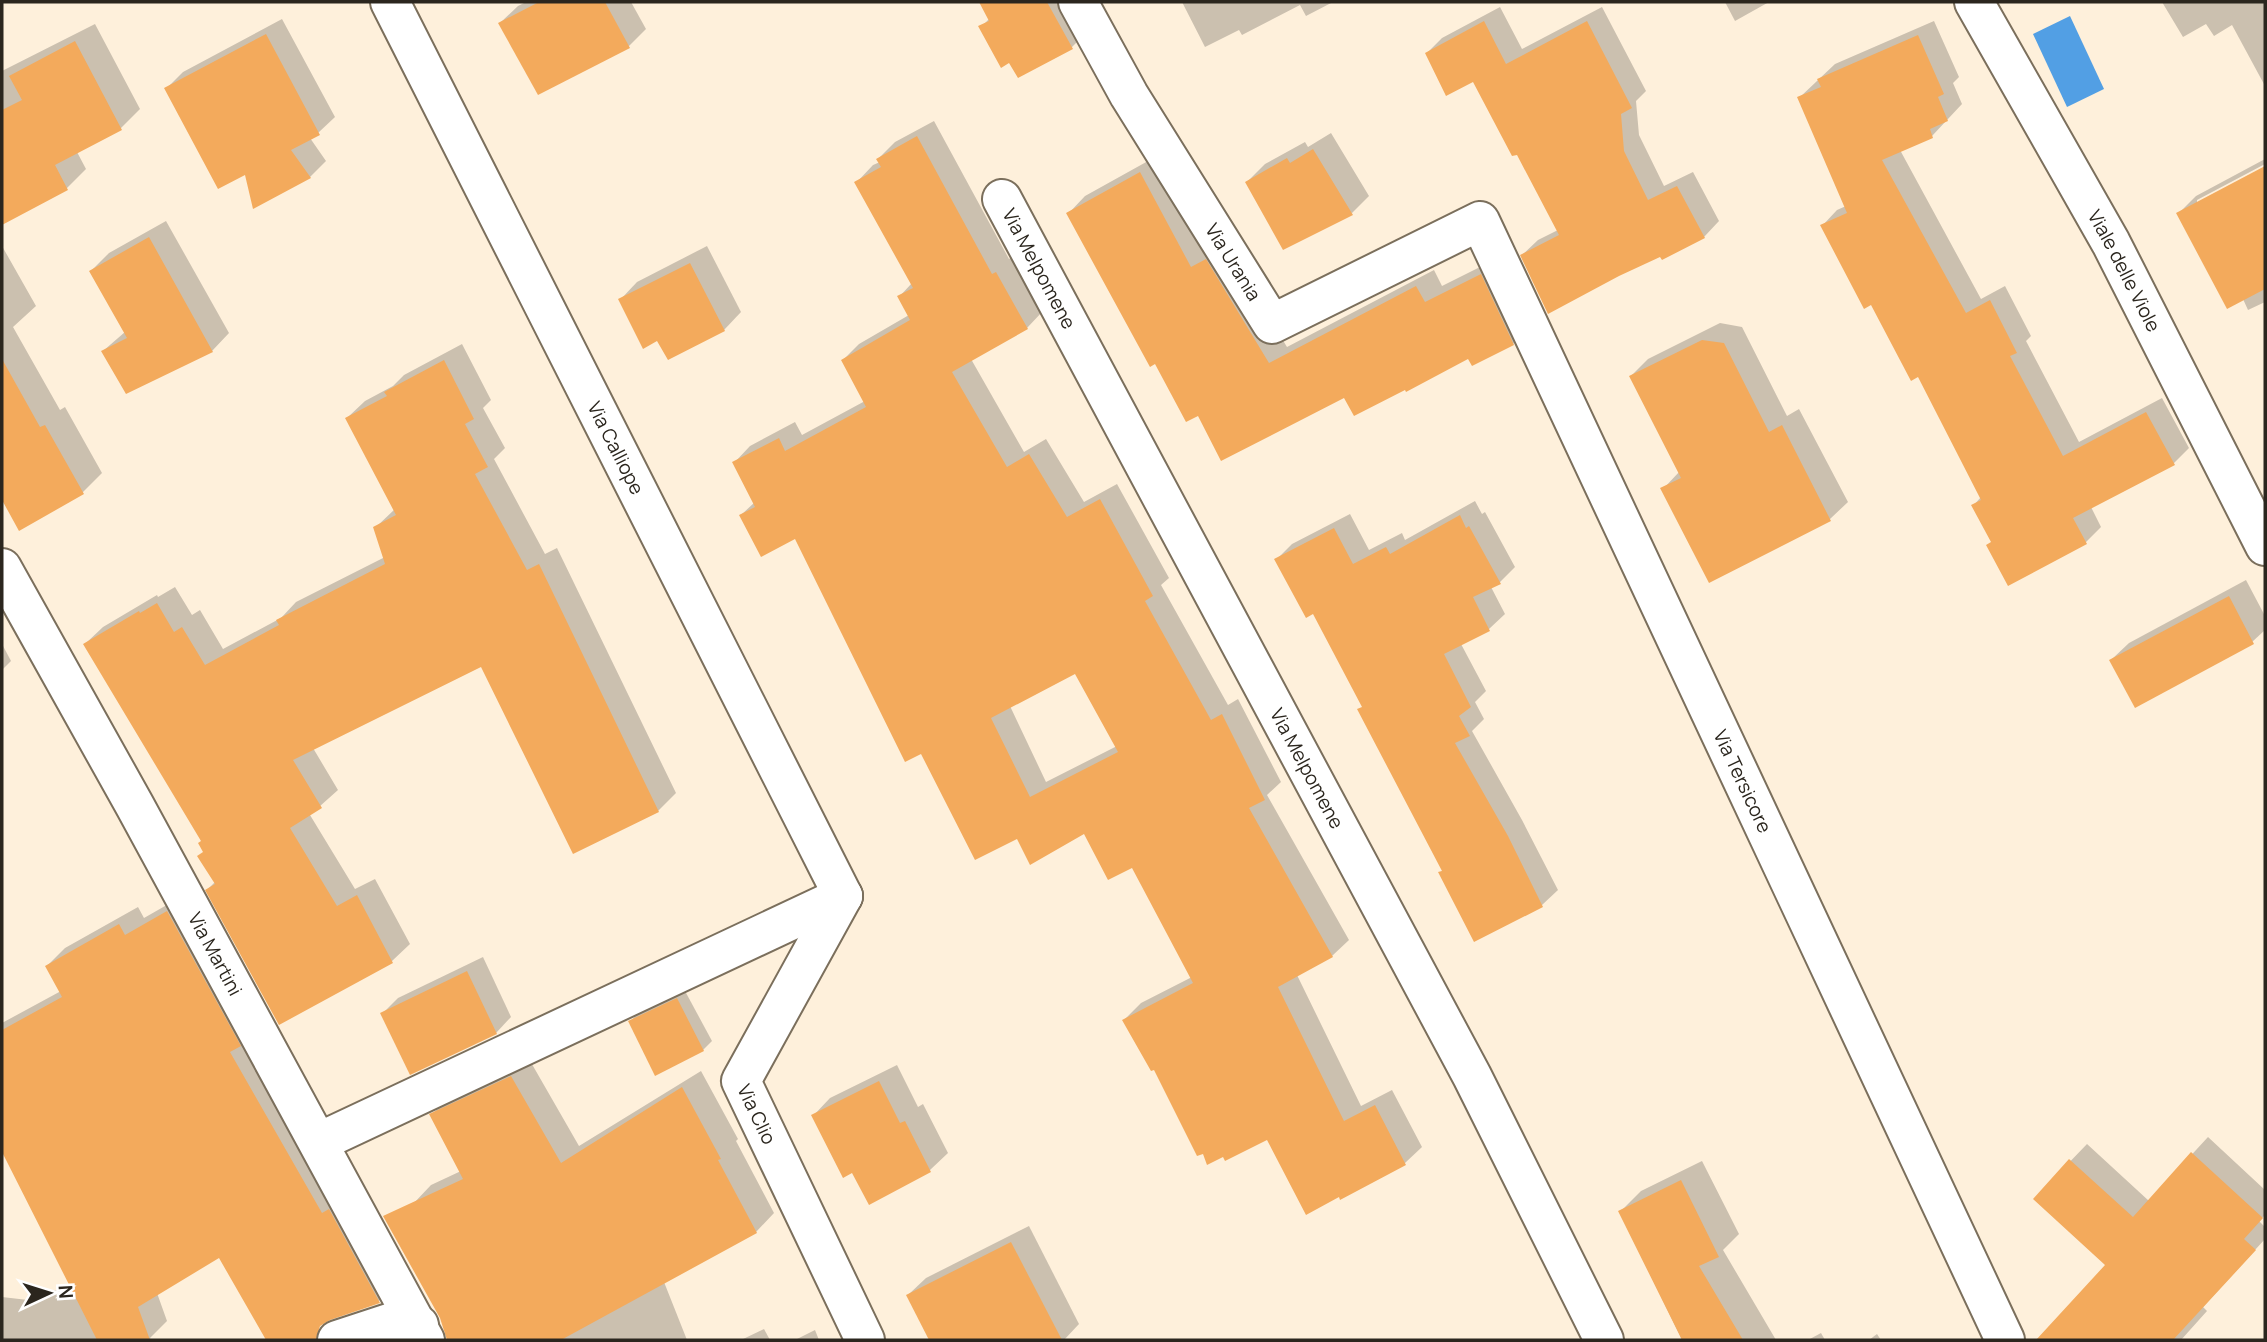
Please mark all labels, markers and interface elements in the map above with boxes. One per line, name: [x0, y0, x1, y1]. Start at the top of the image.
street label: Via Melpomene: [996, 204, 1082, 333]
street label: Viale delle Viole: [2082, 205, 2167, 336]
street label: Via Urania: [1199, 218, 1267, 306]
street label: Via Calliope: [582, 397, 650, 499]
street label: Via Melpomene: [1264, 704, 1350, 833]
street label: Via Tersicore: [1708, 725, 1778, 837]
street label: Via Martini: [182, 908, 249, 1000]
street label: Via Clio: [731, 1080, 782, 1148]
north arrow: [14, 1258, 84, 1328]
text: N: [53, 1284, 79, 1300]

